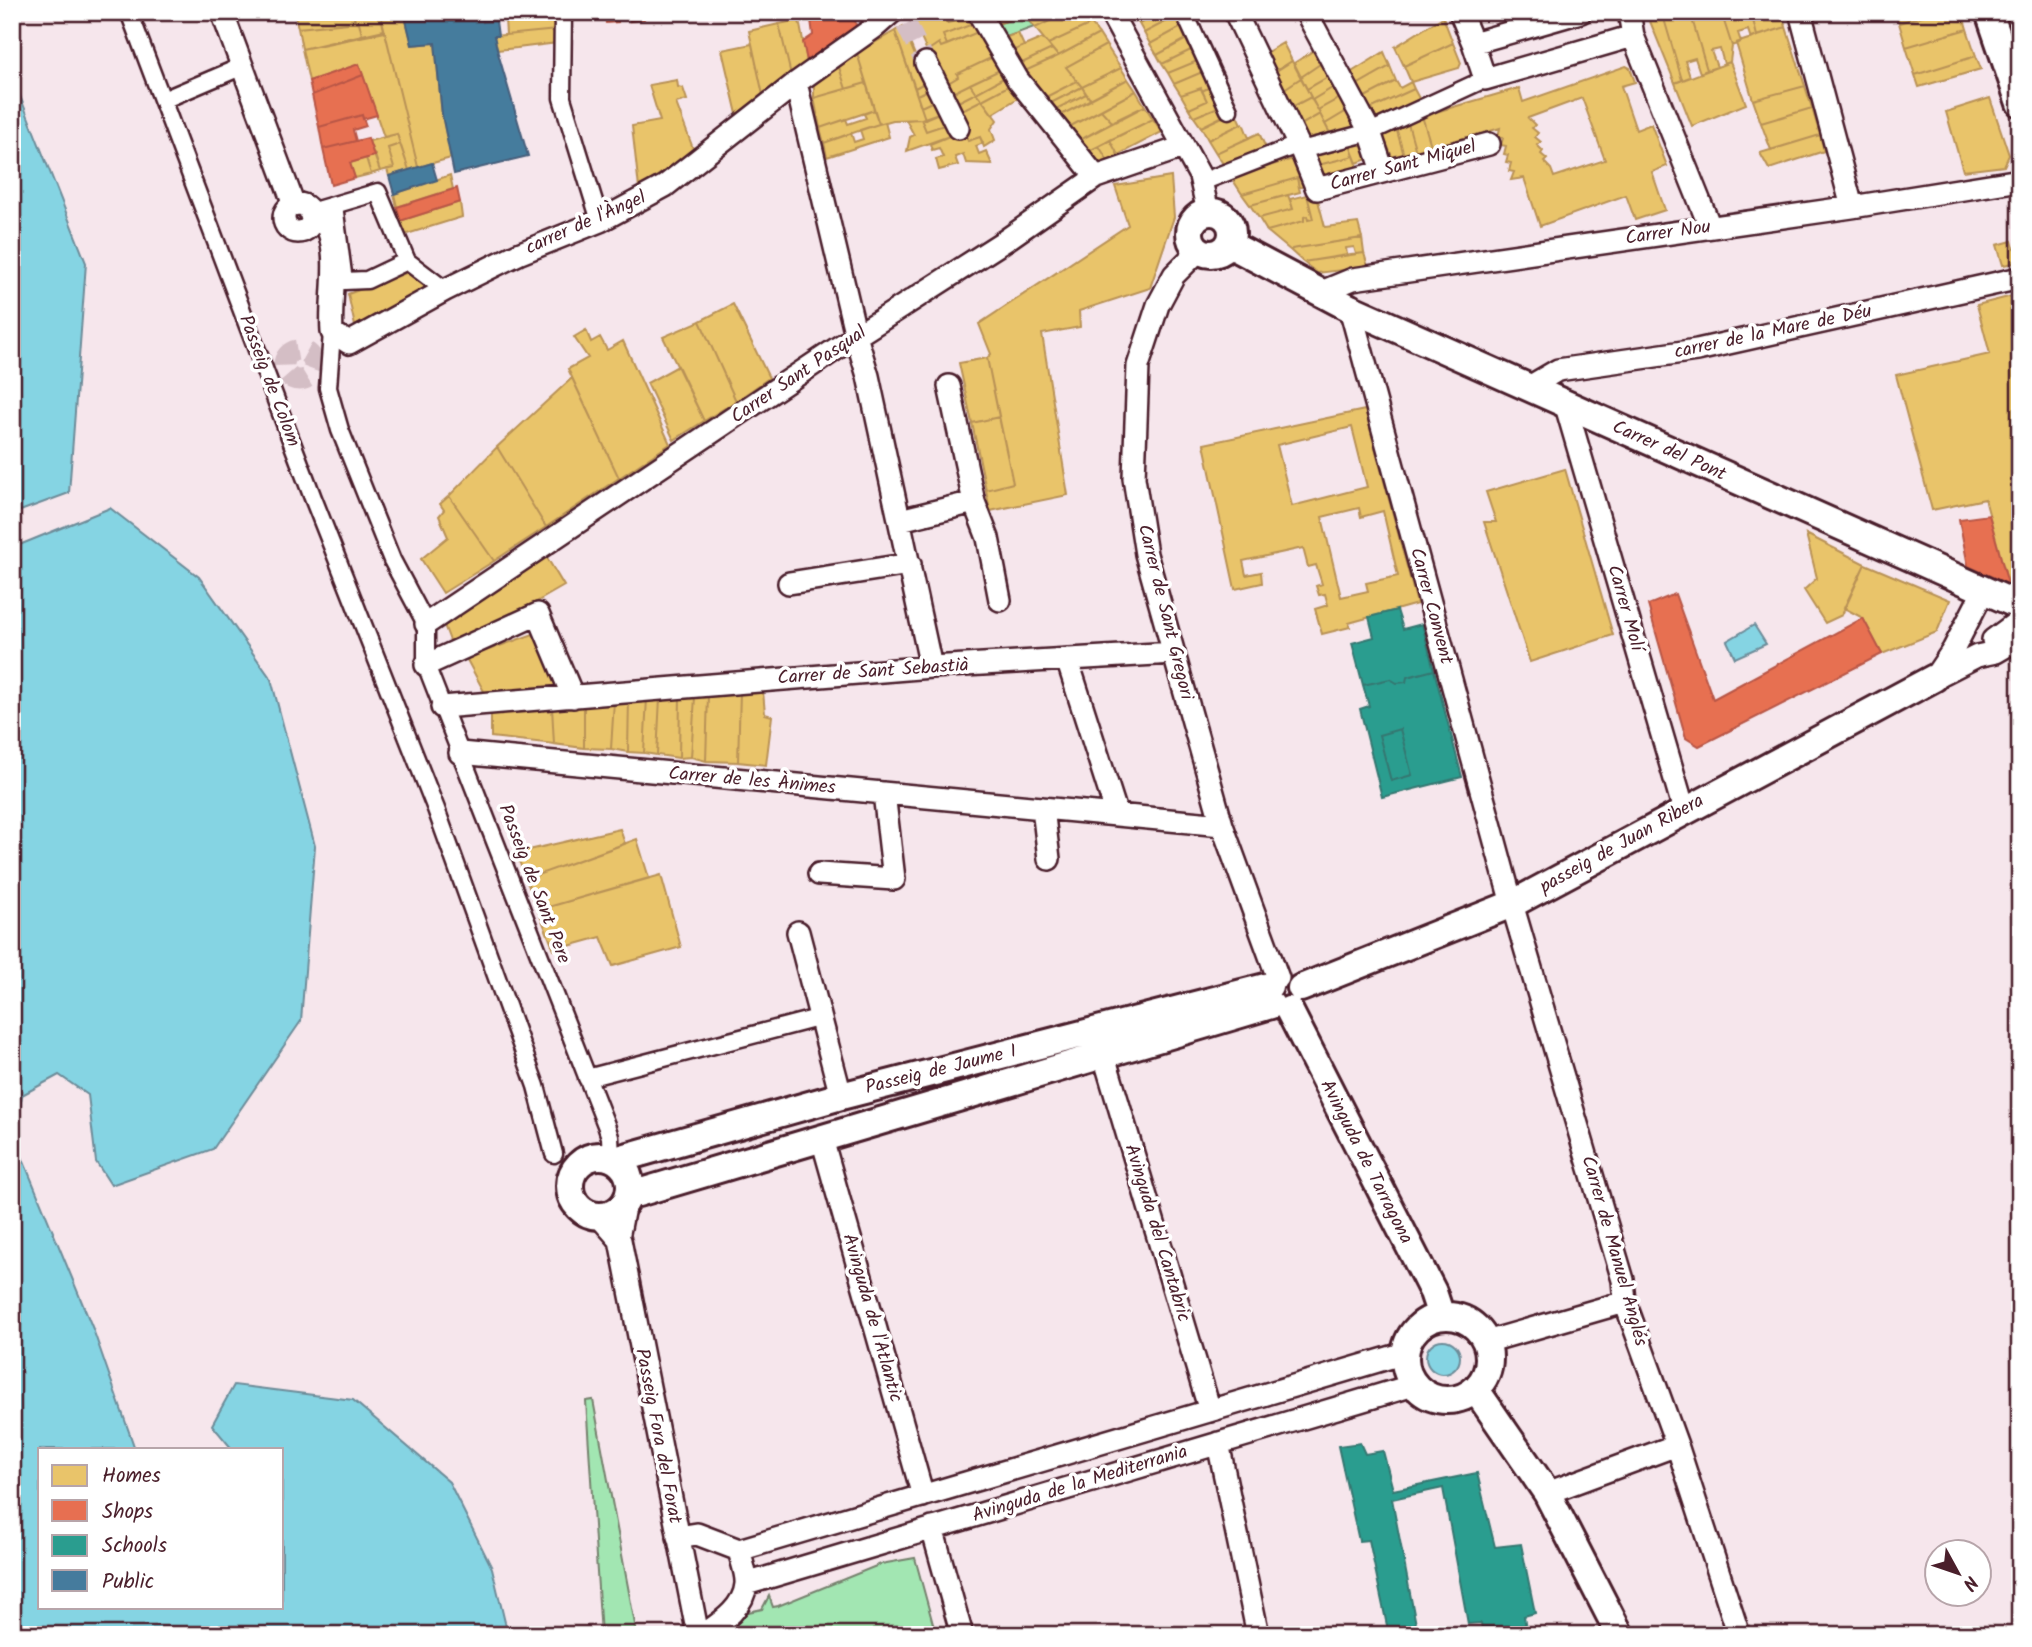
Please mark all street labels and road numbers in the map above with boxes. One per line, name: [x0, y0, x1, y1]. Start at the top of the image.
street label: Carrer Sant Miquel: [1327, 132, 1480, 200]
street label: carrer de l'Àngel: [521, 183, 652, 263]
street label: Carrer Nou: [1623, 212, 1713, 254]
street label: carrer de la Mare de Déu: [1672, 296, 1874, 368]
street label: Passeig de Colom: [230, 311, 308, 451]
street label: Carrer Sant Pasqual: [725, 318, 873, 432]
street label: Carrer del Pont: [1607, 412, 1731, 490]
street label: Carrer de Sant Gregori: [1129, 521, 1202, 704]
street label: Carrer Convent: [1401, 544, 1461, 668]
street label: Carrer Molí: [1598, 562, 1653, 658]
street label: Carrer de Sant Sebastià: [776, 650, 970, 694]
street label: Carrer de les Ànimes: [667, 759, 837, 803]
street label: passeig de Juan Ribera: [1534, 786, 1710, 902]
street label: Passeig de Sant Pere: [490, 800, 578, 968]
street label: Passeig de Jaume I: [862, 1037, 1020, 1103]
street label: Avinguda de Tarragona: [1311, 1074, 1421, 1250]
street label: Avinguda del Cantabric: [1116, 1140, 1198, 1326]
street label: Carrer de Manuel Anglés: [1572, 1152, 1656, 1350]
street label: Avinguda de l'Atlantic: [834, 1230, 910, 1406]
street label: Passeig Fora del Forat: [626, 1346, 690, 1527]
street label: Avinguda de la Mediterrania: [969, 1437, 1191, 1531]

